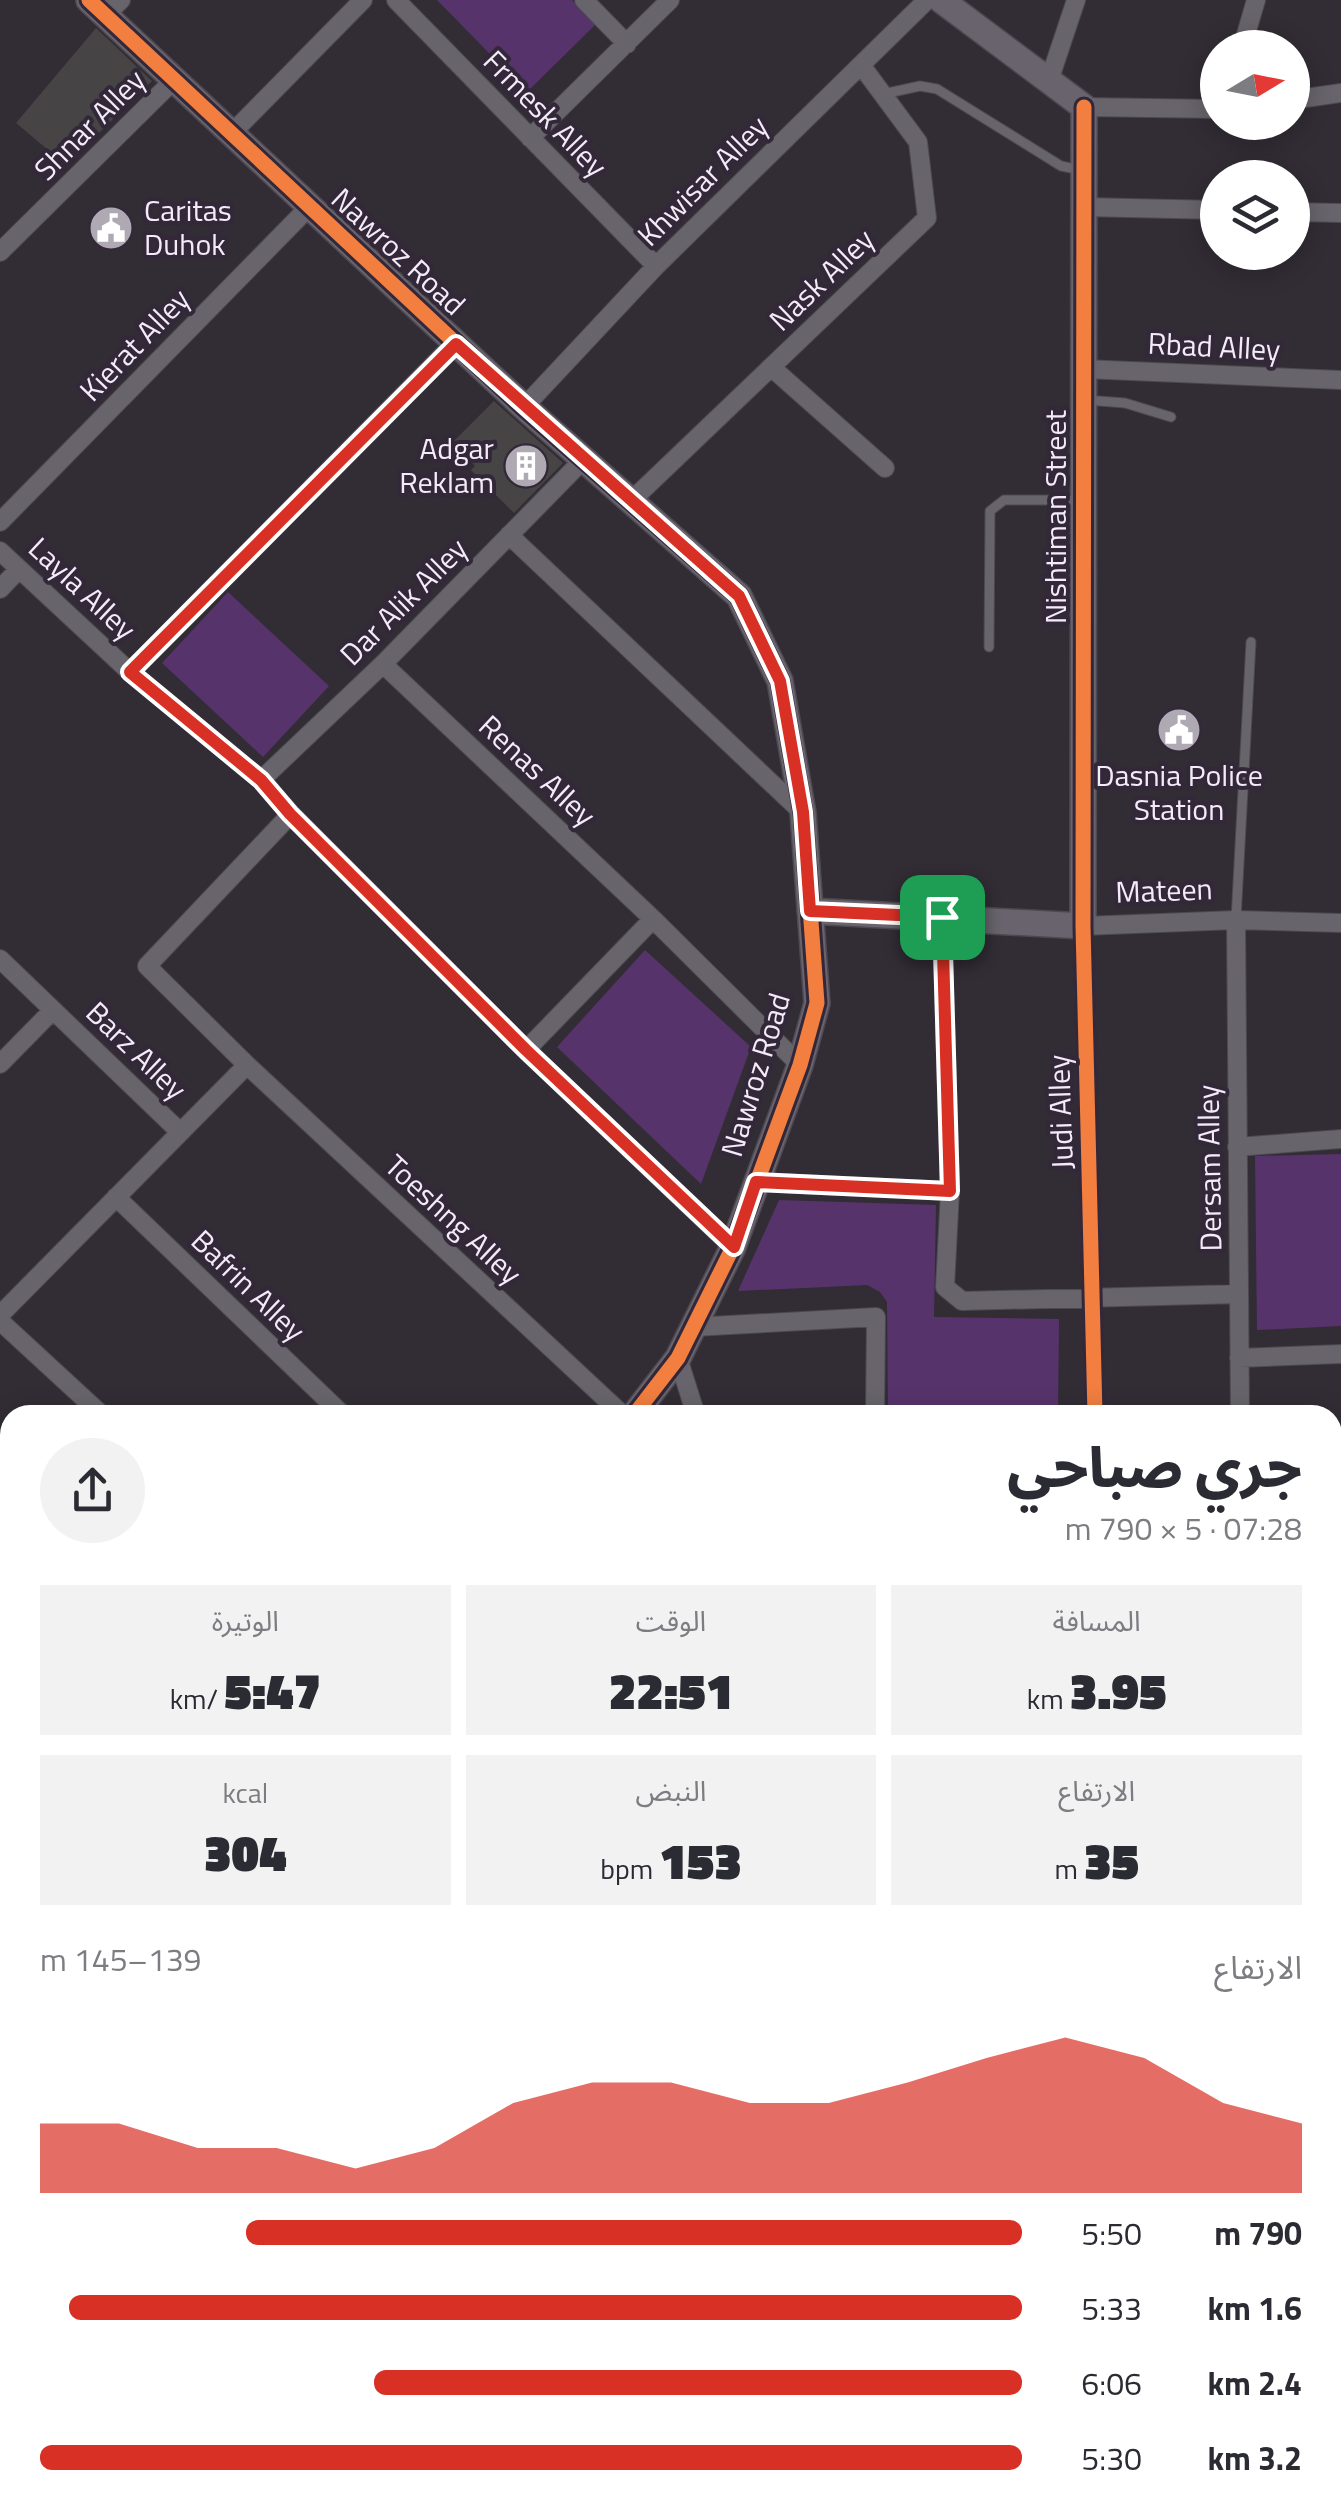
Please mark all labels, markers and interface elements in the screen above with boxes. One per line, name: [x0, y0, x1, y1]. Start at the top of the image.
north arrow: [1200, 30, 1310, 140]
map controls: [1200, 30, 1310, 270]
street label: Frmesk Alley: [473, 39, 618, 187]
street label: Shnar Alley: [23, 58, 156, 191]
street label: Khwisar Alley: [626, 104, 778, 256]
button: layers: [1200, 160, 1310, 270]
street label: Nawroz Road: [321, 177, 476, 326]
place label: Caritas Duhok: [144, 187, 232, 267]
public building icon: Caritas Duhok: [88, 205, 134, 251]
street label: Nask Alley: [758, 217, 885, 341]
street label: Kierat Alley: [68, 277, 200, 412]
street label: Rbad Alley: [1147, 320, 1282, 372]
street label: Nishtiman Street: [1032, 409, 1078, 624]
place label: Adgar Reklam: [399, 425, 494, 505]
building icon: Adgar Reklam: [503, 443, 549, 489]
street label: Layla Alley: [18, 526, 147, 651]
street label: Dar Alik Alley: [329, 527, 478, 676]
street label: Renas Alley: [469, 704, 607, 837]
public building icon: Dasnia Police Station: [1156, 707, 1202, 753]
place label: Dasnia Police Station: [1095, 752, 1263, 832]
street label: Mateen: [1115, 865, 1213, 915]
pin: [900, 875, 985, 960]
icon: arrive: [915, 890, 970, 945]
street label: Nawroz Road: [708, 987, 802, 1162]
street label: Barz Alley: [76, 990, 198, 1110]
street label: Judi Alley: [1035, 1054, 1085, 1170]
street label: Dersam Alley: [1185, 1084, 1233, 1252]
street label: Toeshng Alley: [375, 1143, 533, 1295]
street label: Bafrin Alley: [181, 1219, 317, 1352]
text: جري صباحي: [1007, 1425, 1302, 1508]
button: share: [40, 1438, 145, 1543]
text: 07:28 · 5 × 790 m: [1065, 1504, 1302, 1552]
text: الوتيرة: [212, 1599, 279, 1642]
text: الوقت: [636, 1599, 706, 1642]
text: المسافة: [1053, 1599, 1141, 1642]
text: 5:47: [224, 1652, 321, 1728]
text: 22:51: [609, 1652, 733, 1728]
text: 3.95: [1070, 1652, 1166, 1728]
text: /km: [170, 1677, 224, 1720]
text: km: [1027, 1677, 1070, 1720]
text: النبض: [636, 1769, 707, 1812]
text: الارتفاع: [1058, 1769, 1135, 1812]
text: kcal: [222, 1771, 268, 1814]
text: 304: [204, 1814, 287, 1890]
text: 153: [659, 1822, 742, 1898]
text: 35: [1084, 1822, 1139, 1898]
text: bpm: [600, 1847, 659, 1890]
text: m: [1054, 1847, 1084, 1890]
text: 139–145 m: [40, 1935, 202, 1983]
text: الارتفاع: [1214, 1943, 1302, 1991]
text: 5:50: [1081, 2209, 1142, 2257]
text: 790 m: [1214, 2209, 1302, 2257]
text: 5:33: [1081, 2284, 1142, 2332]
text: 1.6 km: [1208, 2284, 1302, 2332]
text: 6:06: [1081, 2359, 1142, 2407]
text: 2.4 km: [1208, 2359, 1302, 2407]
text: 5:30: [1081, 2434, 1142, 2482]
text: 3.2 km: [1208, 2434, 1302, 2482]

